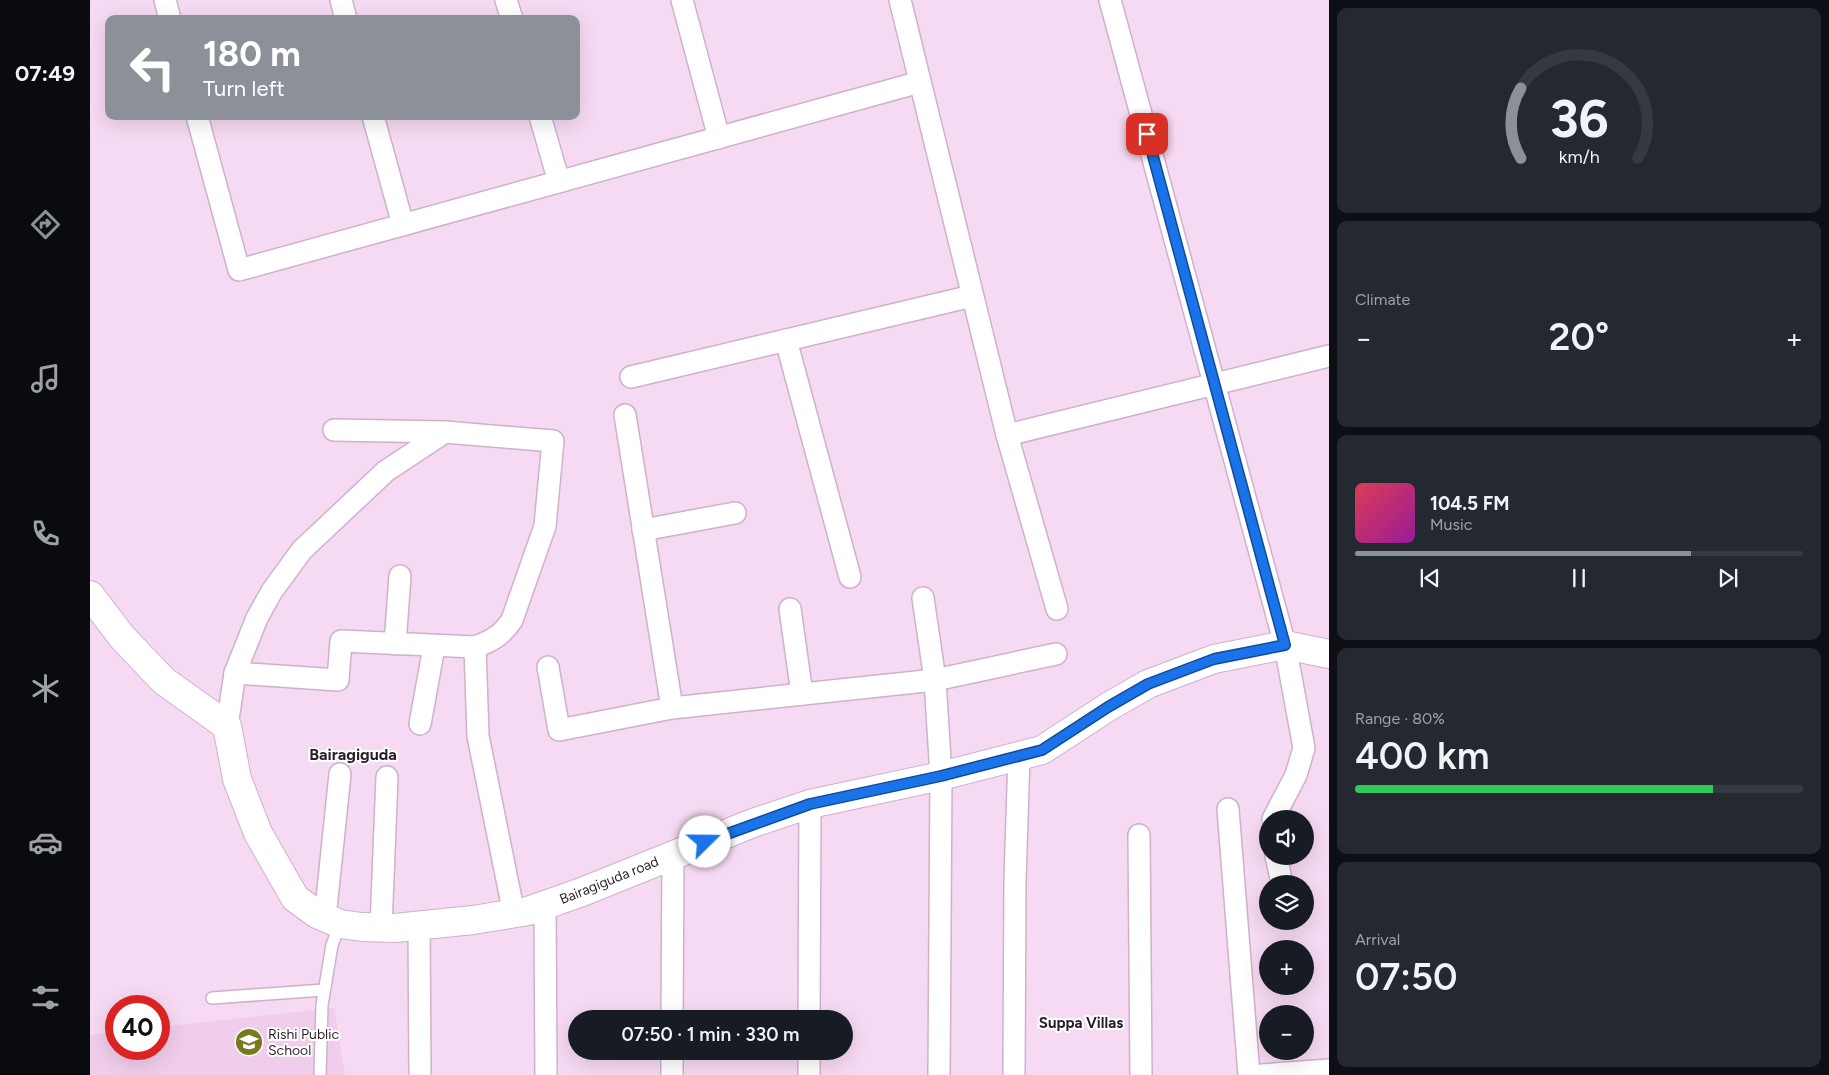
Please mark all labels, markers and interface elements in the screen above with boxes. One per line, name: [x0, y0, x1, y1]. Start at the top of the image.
text: 180 m: [203, 33, 301, 75]
icon: left: [120, 35, 185, 100]
text: 07:49: [15, 60, 75, 87]
text: Turn left: [203, 75, 285, 102]
text: 36: [1549, 88, 1609, 150]
pin: [1126, 113, 1168, 155]
icon: arrive: [1133, 120, 1161, 148]
text: km/h: [1559, 146, 1599, 167]
icon: directions: [28, 207, 63, 242]
text: Climate: [1355, 290, 1410, 309]
text: 20°: [1549, 314, 1609, 360]
text: −: [1355, 321, 1372, 355]
text: +: [1786, 321, 1803, 355]
icon: music: [28, 361, 63, 396]
text: 104.5 FM: [1430, 492, 1509, 515]
text: Music: [1430, 515, 1472, 534]
icon: phone: [28, 516, 63, 551]
icon: previous: [1416, 564, 1444, 592]
icon: pause: [1565, 564, 1593, 592]
icon: next: [1714, 564, 1742, 592]
icon: climate: [28, 671, 63, 706]
text: Range · 80%: [1355, 709, 1445, 728]
text: 400 km: [1355, 733, 1490, 779]
district label: Bairagiguda: [309, 745, 397, 764]
map controls: [1259, 810, 1314, 1060]
button: sound: [1259, 810, 1314, 865]
position arrow: [678, 815, 730, 867]
icon: car: [28, 825, 63, 860]
street label: Bairagiguda road: [557, 853, 661, 908]
button: layers: [1259, 875, 1314, 930]
text: Arrival: [1355, 930, 1400, 949]
button: +: [1259, 940, 1314, 995]
text: 07:50: [1355, 954, 1458, 1000]
icon: filters: [28, 980, 63, 1015]
speed limit sign: 40: [105, 995, 170, 1060]
button: −: [1259, 1005, 1314, 1060]
district label: Suppa Villas: [1039, 1014, 1123, 1032]
text: 07:50 · 1 min · 330 m: [622, 1023, 800, 1046]
place label: Rishi Public School: [268, 1026, 339, 1059]
school or university icon: Rishi Public School: [234, 1027, 264, 1057]

